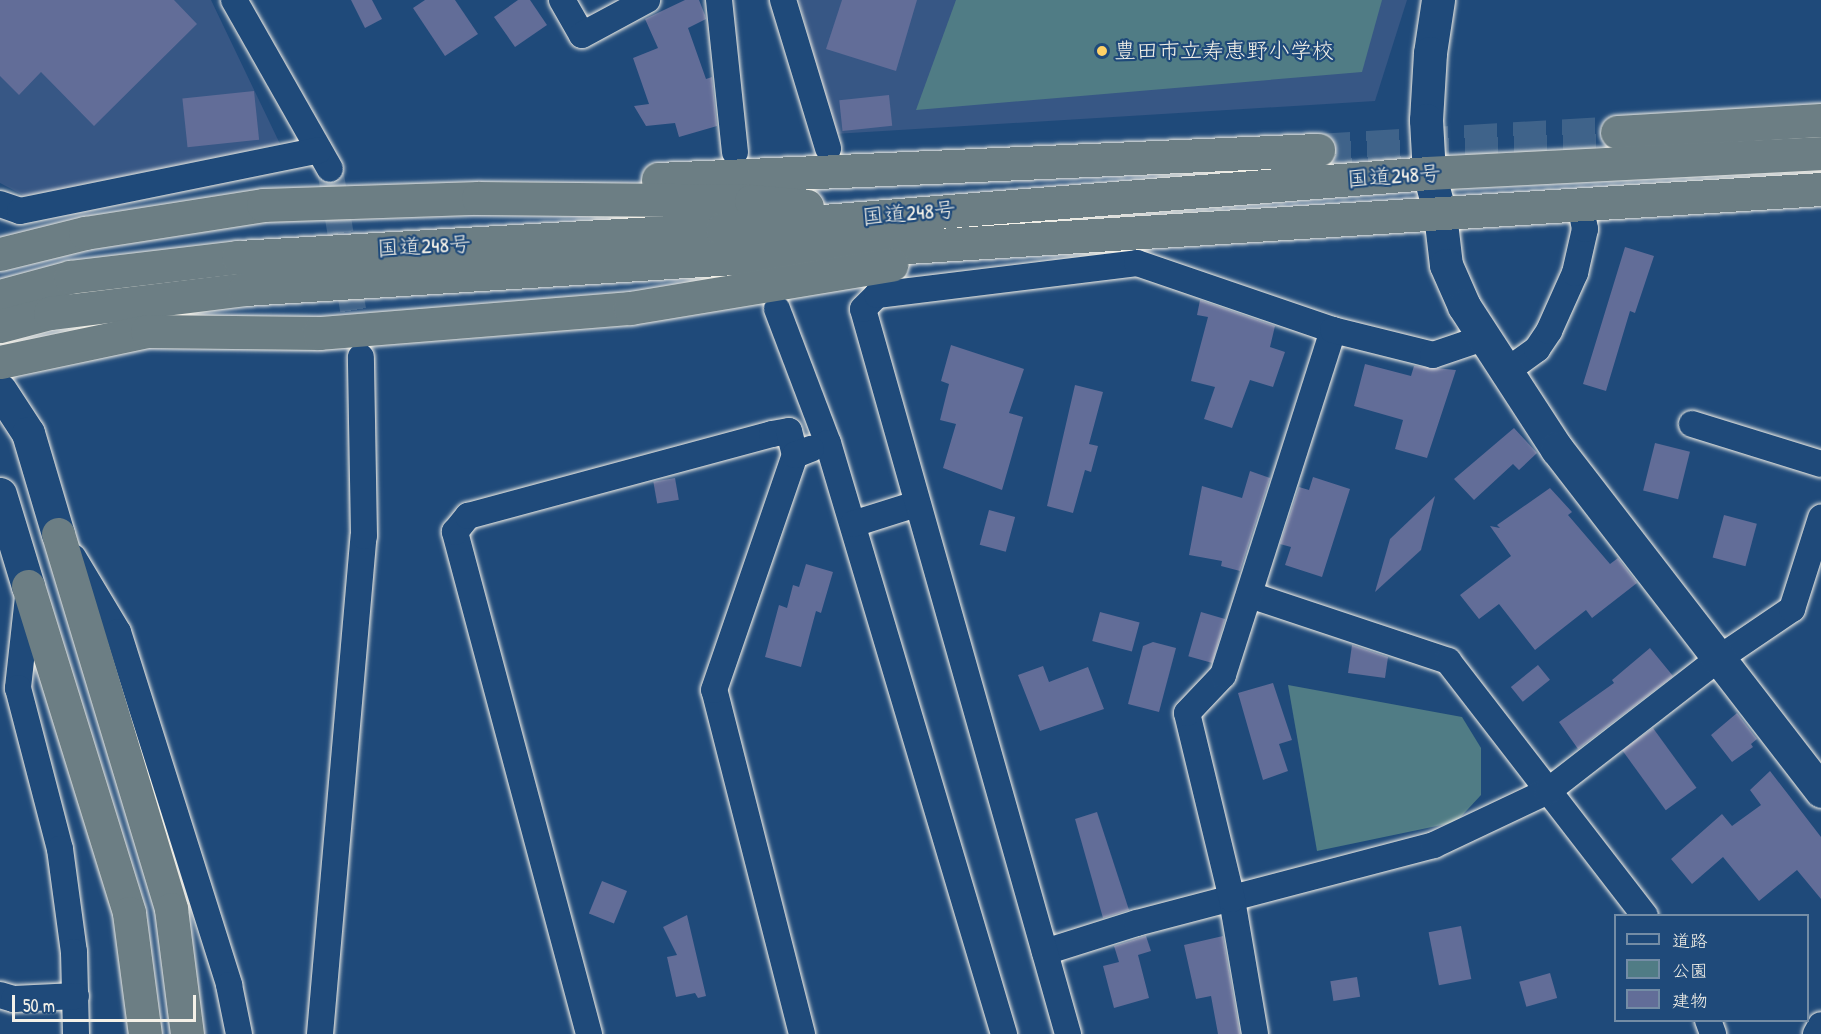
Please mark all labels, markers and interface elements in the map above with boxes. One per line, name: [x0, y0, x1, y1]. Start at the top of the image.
place label: 豊田市立寿恵野小学校: [1114, 38, 1334, 64]
marker: 豊田市立寿恵野小学校: [1095, 44, 1109, 58]
street label: 国道248号: [1346, 160, 1442, 192]
street label: 国道248号: [861, 196, 957, 230]
street label: 国道248号: [376, 230, 472, 262]
legend: [1614, 914, 1809, 1022]
text: 道路: [1672, 928, 1708, 953]
text: 公園: [1672, 958, 1708, 983]
scale bar: [15, 983, 200, 1021]
text: 建物: [1672, 988, 1708, 1013]
text: 50 m: [23, 993, 55, 1018]

